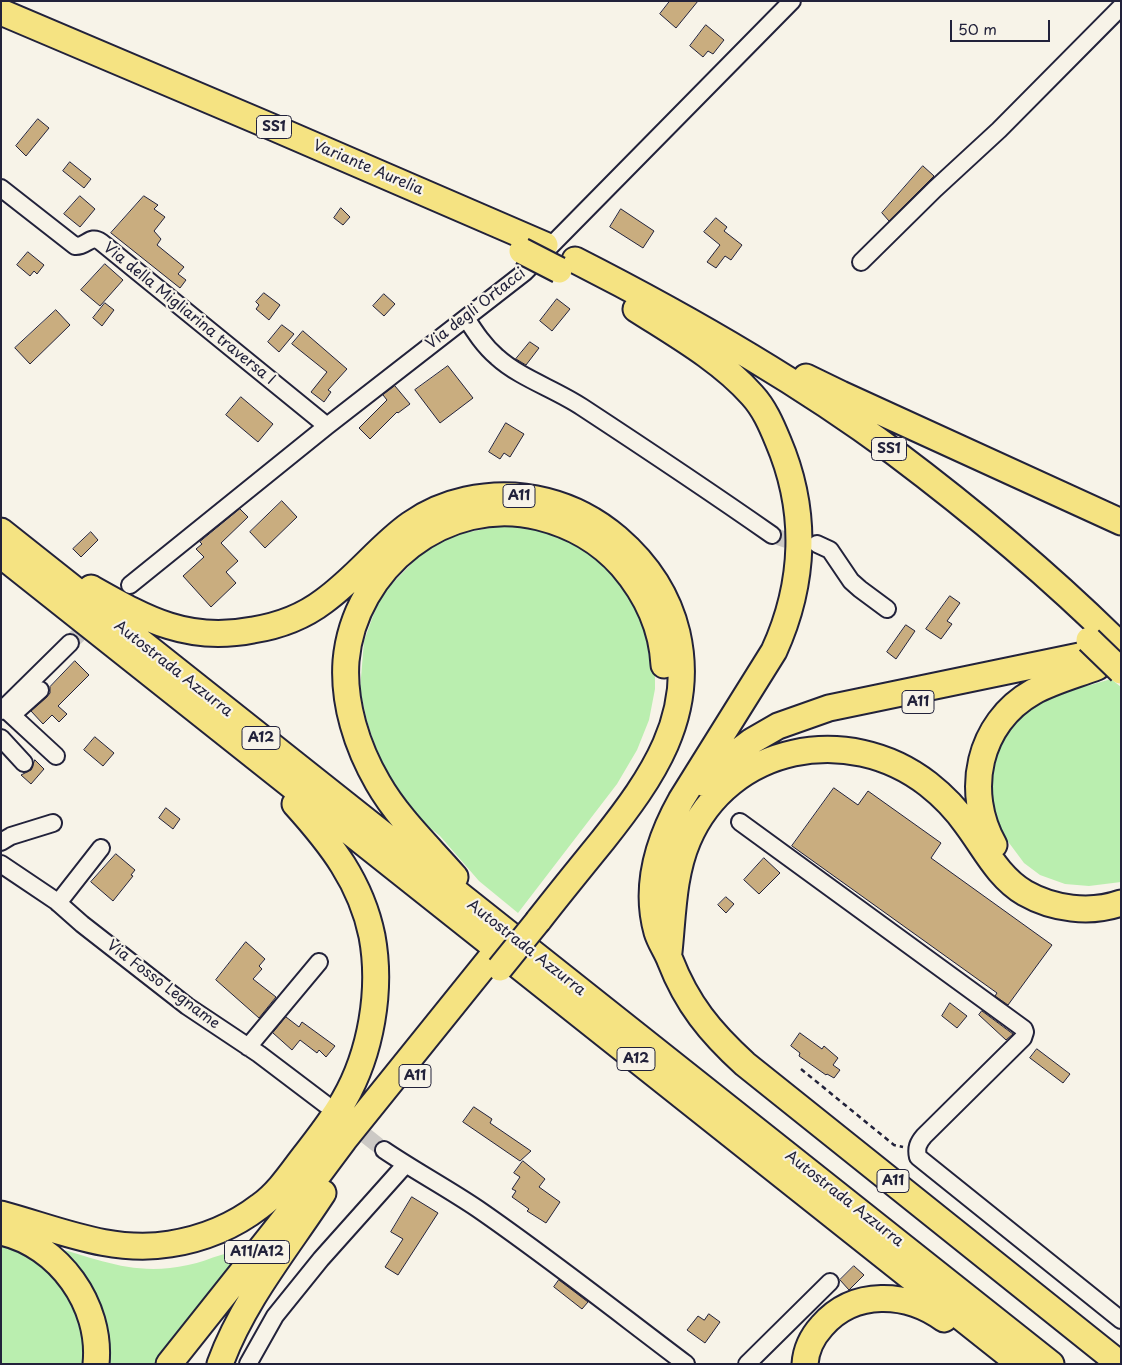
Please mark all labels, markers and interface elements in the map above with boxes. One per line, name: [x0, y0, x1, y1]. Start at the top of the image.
scale bar: [952, 10, 1052, 42]
text: 50 m: [958, 17, 997, 40]
road number: SS1: [256, 115, 292, 138]
street label: Variante Aurelia: [310, 137, 426, 199]
street label: Via della Migliarina traversa I: [100, 239, 278, 389]
street label: Via degli Ortacci: [423, 265, 529, 353]
road number: SS1: [872, 438, 906, 460]
road number: A11: [503, 484, 535, 508]
street label: Autostrada Azzurra: [110, 617, 236, 721]
road number: A11: [902, 690, 934, 714]
road number: A12: [242, 726, 280, 750]
street label: Autostrada Azzurra: [463, 896, 589, 1000]
street label: Via Fosso Legname: [103, 937, 223, 1033]
road number: A12: [617, 1048, 655, 1070]
road number: A11: [399, 1064, 431, 1088]
street label: Autostrada Azzurra: [781, 1147, 907, 1251]
road number: A11: [877, 1170, 909, 1192]
road number: A11/A12: [224, 1240, 290, 1264]

